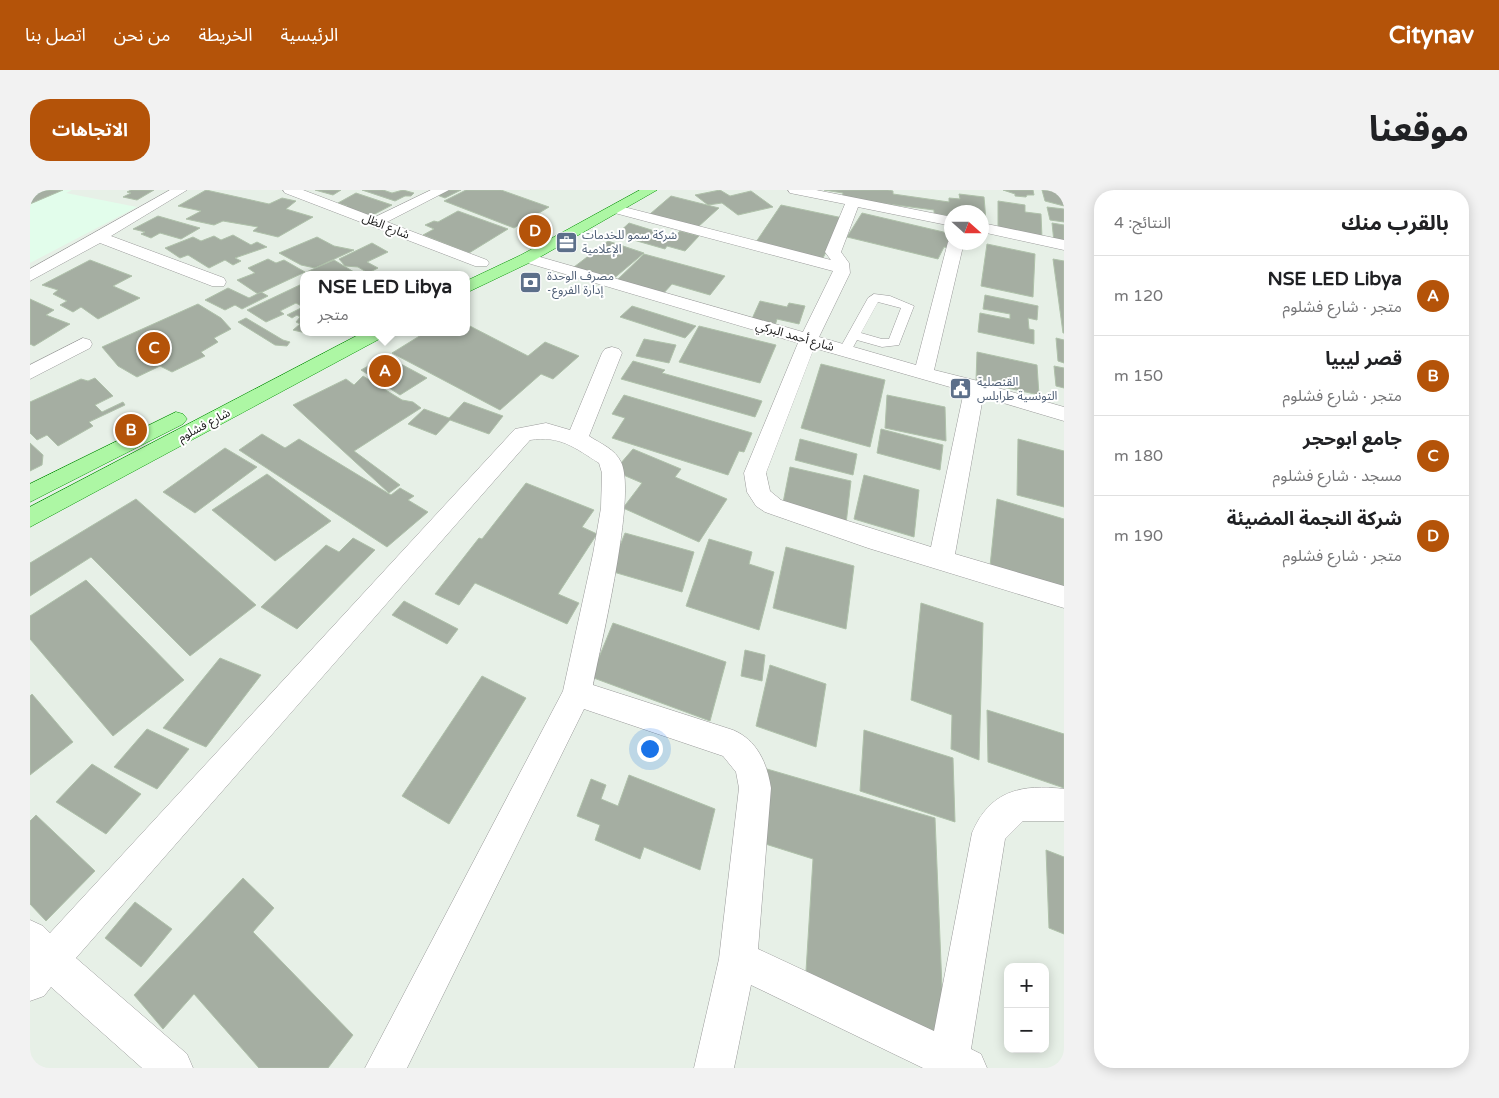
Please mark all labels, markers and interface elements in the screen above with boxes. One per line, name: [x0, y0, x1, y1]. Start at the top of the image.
text: Citynav: [1389, 21, 1474, 50]
text: اتصل بنا: [25, 24, 86, 46]
text: من نحن: [114, 24, 171, 46]
text: الخريطة: [199, 24, 252, 46]
text: الرئيسية: [280, 24, 338, 46]
button: الاتجاهات: [30, 99, 150, 161]
text: موقعنا: [1369, 109, 1469, 151]
north arrow: [944, 205, 989, 250]
street label: شارع الظل: [360, 210, 412, 244]
text: بالقرب منك: [1341, 211, 1449, 236]
pin: D: [519, 212, 551, 250]
text: النتائج: 4: [1114, 213, 1171, 233]
place label: شركة سمو للخدمات الإعلامية: [582, 228, 677, 257]
office icon: شركة سمو للخدمات الإعلامية: [554, 230, 578, 254]
text: NSE LED Libya: [1267, 268, 1402, 290]
place label: مصرف الوحدة -إدارة الفروع: [547, 269, 614, 299]
popup: [300, 271, 470, 336]
bank icon: مصرف الوحدة -إدارة الفروع: [519, 271, 543, 295]
text: NSE LED Libya: [318, 276, 452, 298]
text: 120 m: [1114, 286, 1163, 306]
text: A: [1427, 286, 1439, 306]
text: متجر · شارع فشلوم: [1282, 297, 1402, 317]
text: متجر: [318, 305, 349, 325]
street label: شارع أحمد البركي: [753, 318, 836, 357]
pin: C: [138, 329, 170, 367]
text: قصر ليبيا: [1325, 348, 1402, 370]
pin: A: [369, 352, 401, 390]
text: 150 m: [1114, 366, 1163, 386]
text: B: [1427, 366, 1439, 386]
place label: القنصلية التونسية طرابلس: [977, 375, 1058, 403]
public building icon: القنصلية التونسية طرابلس: [949, 377, 973, 401]
text: متجر · شارع فشلوم: [1282, 386, 1402, 406]
street label: شارع فشلوم: [175, 405, 233, 446]
pin: B: [115, 411, 147, 449]
text: جامع ابوحجر: [1303, 428, 1402, 450]
text: 180 m: [1114, 446, 1163, 466]
text: C: [1427, 446, 1439, 466]
text: مسجد · شارع فشلوم: [1273, 466, 1402, 486]
text: شركة النجمة المضيئة: [1227, 508, 1402, 530]
text: 190 m: [1114, 526, 1163, 546]
text: D: [1427, 526, 1439, 546]
text: متجر · شارع فشلوم: [1282, 546, 1402, 566]
your location: [637, 736, 663, 762]
map controls: [1004, 963, 1049, 1053]
button: +: [1004, 963, 1049, 1008]
button: −: [1004, 1008, 1049, 1053]

